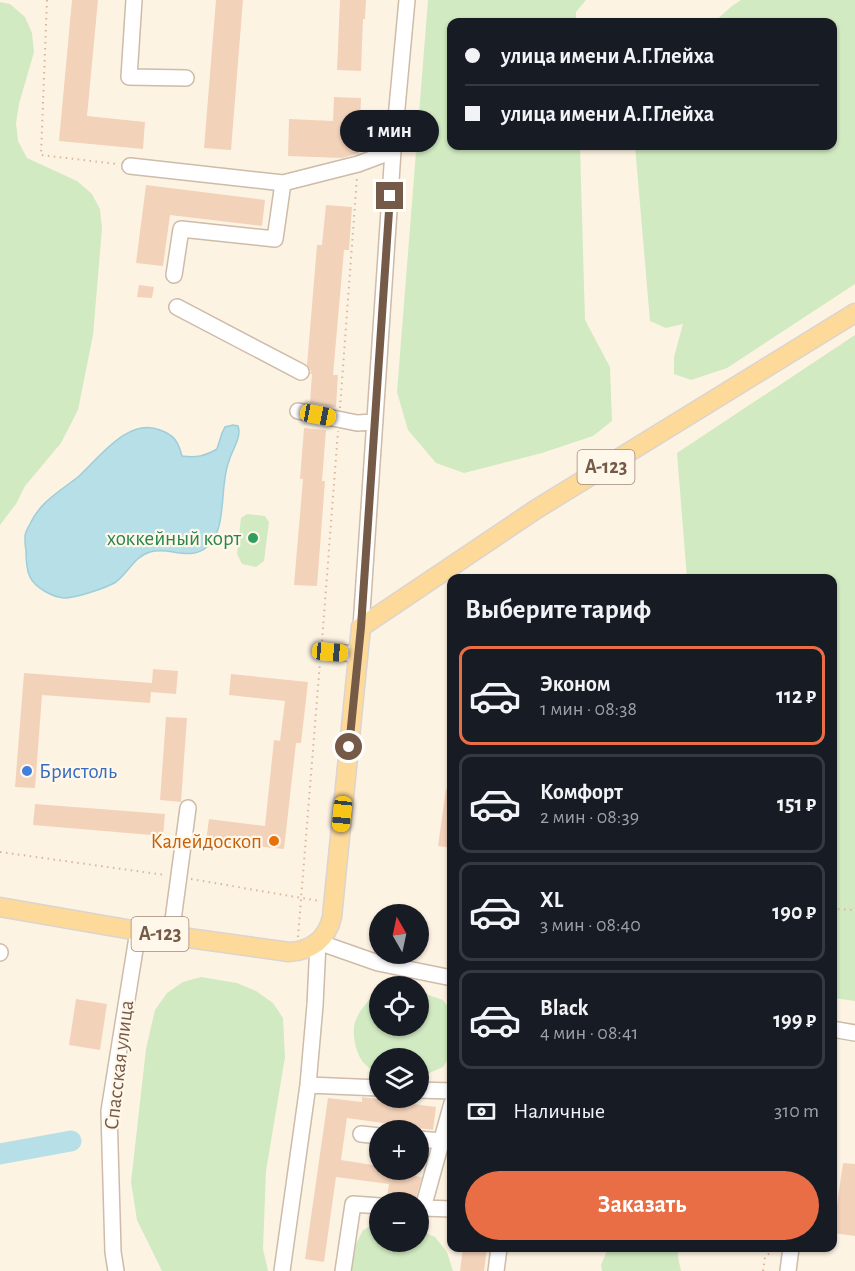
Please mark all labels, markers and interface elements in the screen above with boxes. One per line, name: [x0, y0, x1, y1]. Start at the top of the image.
text: улица имени А.Г.Глейха: [501, 45, 714, 67]
text: улица имени А.Г.Глейха: [501, 103, 714, 125]
callout: 1 мин: [340, 109, 440, 151]
text: 1 мин: [367, 121, 412, 141]
route end: [376, 182, 403, 209]
car: [299, 403, 337, 427]
road number: А-123: [578, 450, 634, 484]
place label: хоккейный корт: [107, 528, 241, 549]
marker: хоккейный корт: [246, 531, 260, 545]
text: Выберите тариф: [465, 596, 651, 623]
car: [311, 641, 349, 663]
icon: car: [468, 669, 522, 723]
text: Эконом: [540, 673, 611, 695]
text: 112 ₽: [776, 685, 816, 707]
text: 1 мин · 08:38: [540, 699, 637, 719]
route start: [335, 733, 362, 760]
place label: Бристоль: [39, 761, 117, 782]
marker: Бристоль: [20, 764, 34, 778]
icon: car: [468, 777, 522, 831]
text: Комфорт: [540, 781, 623, 803]
text: 151 ₽: [777, 793, 816, 815]
car: [331, 795, 353, 833]
text: 2 мин · 08:39: [540, 807, 639, 827]
place label: Калейдоскоп: [151, 831, 262, 852]
marker: Калейдоскоп: [267, 834, 281, 848]
icon: car: [468, 885, 522, 939]
text: XL: [540, 889, 563, 911]
text: 190 ₽: [772, 901, 816, 923]
north arrow: [369, 904, 429, 964]
map controls: [369, 904, 429, 1252]
text: 3 мин · 08:40: [540, 915, 641, 935]
road number: А-123: [132, 917, 188, 951]
button: locate: [369, 976, 429, 1036]
icon: car: [468, 993, 522, 1047]
text: Black: [540, 997, 588, 1019]
street label: Спасская улица: [101, 999, 137, 1131]
text: 199 ₽: [773, 1009, 816, 1031]
text: 4 мин · 08:41: [540, 1023, 638, 1043]
button: layers: [369, 1048, 429, 1108]
icon: cash: [465, 1095, 498, 1128]
text: Наличные: [513, 1100, 605, 1122]
text: 310 m: [774, 1101, 819, 1121]
button: +: [369, 1120, 429, 1180]
button: Заказать: [465, 1171, 819, 1240]
button: −: [369, 1192, 429, 1252]

